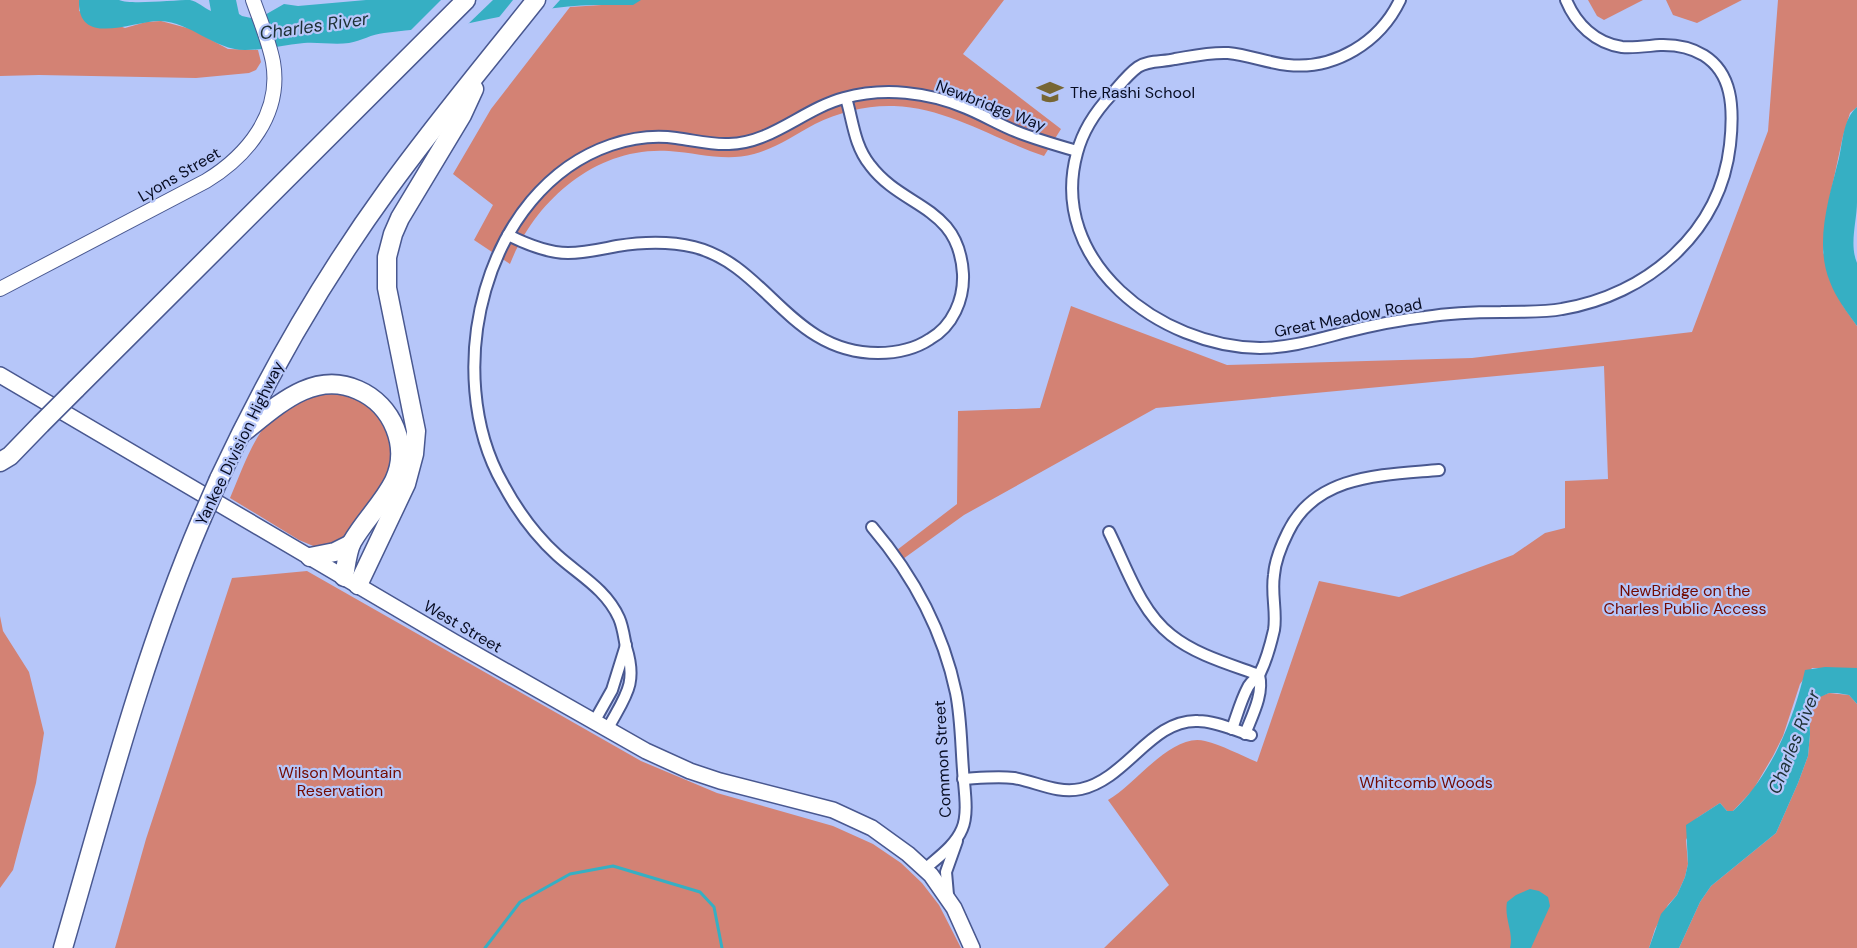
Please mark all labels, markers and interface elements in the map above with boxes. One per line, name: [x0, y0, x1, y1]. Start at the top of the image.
water label: Charles River: [258, 6, 371, 46]
street label: Newbridge Way: [933, 75, 1049, 136]
school or university icon: The Rashi School: [1035, 77, 1065, 107]
place label: The Rashi School: [1070, 82, 1195, 103]
street label: Lyons Street: [134, 142, 224, 207]
street label: Great Meadow Road: [1272, 293, 1424, 342]
street label: Yankee Division Highway: [191, 358, 288, 529]
park label: NewBridge on the Charles Public Access: [1603, 580, 1767, 619]
street label: West Street: [420, 596, 506, 657]
water label: Charles River: [1762, 685, 1826, 797]
street label: Common Street: [929, 700, 956, 818]
park label: Wilson Mountain Reservation: [278, 762, 402, 801]
park label: Whitcomb Woods: [1359, 772, 1493, 793]

